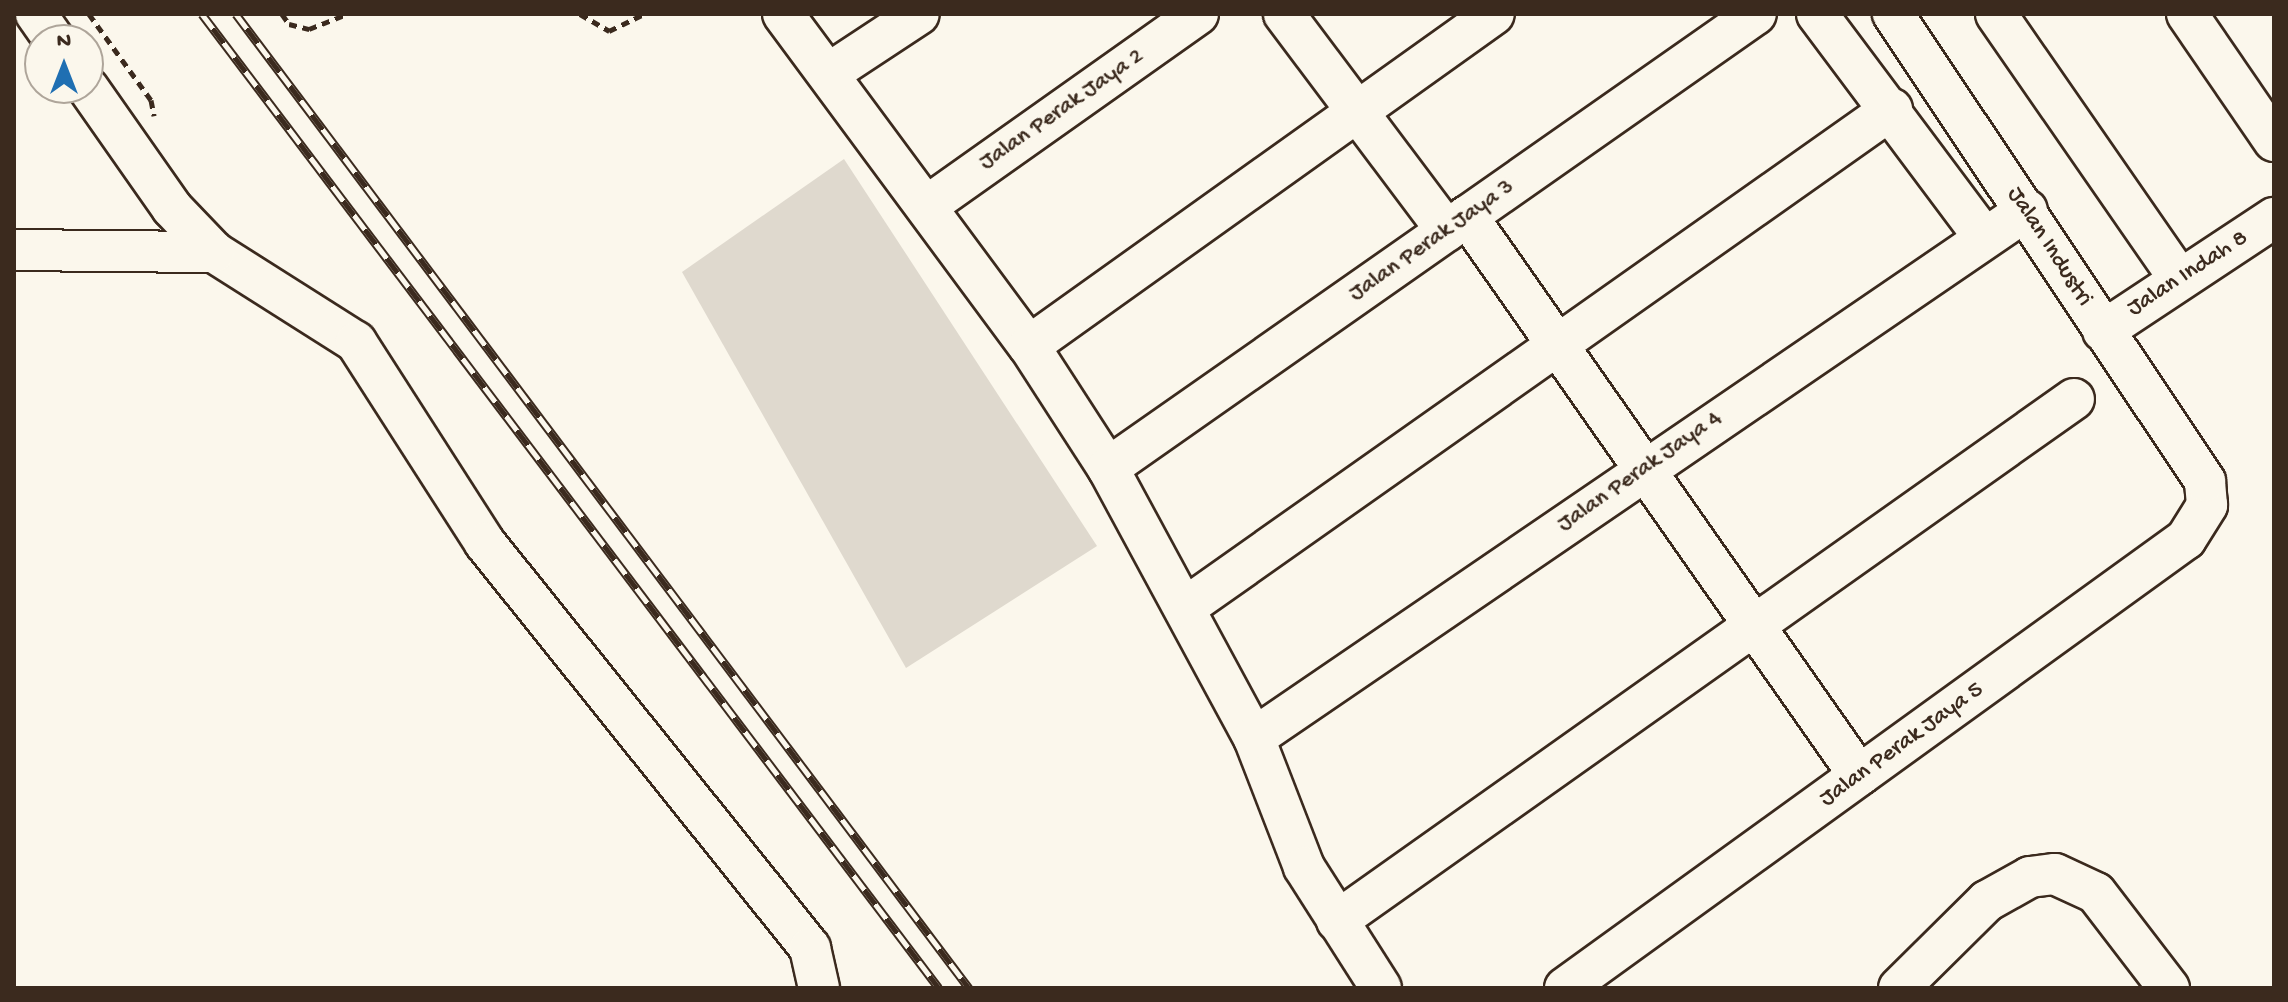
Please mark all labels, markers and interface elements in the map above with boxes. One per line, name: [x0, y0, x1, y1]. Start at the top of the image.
north arrow: [24, 24, 104, 104]
text: N: [57, 29, 71, 55]
street label: Jalan Perak Jaya 2: [974, 43, 1150, 177]
street label: Jalan Perak Jaya 3: [1344, 173, 1520, 309]
street label: Jalan Industri: [2000, 182, 2098, 312]
street label: Jalan Indah 8: [2122, 224, 2254, 324]
street label: Jalan Perak Jaya 4: [1552, 405, 1728, 539]
street label: Jalan Perak Jaya 5: [1815, 676, 1989, 814]

